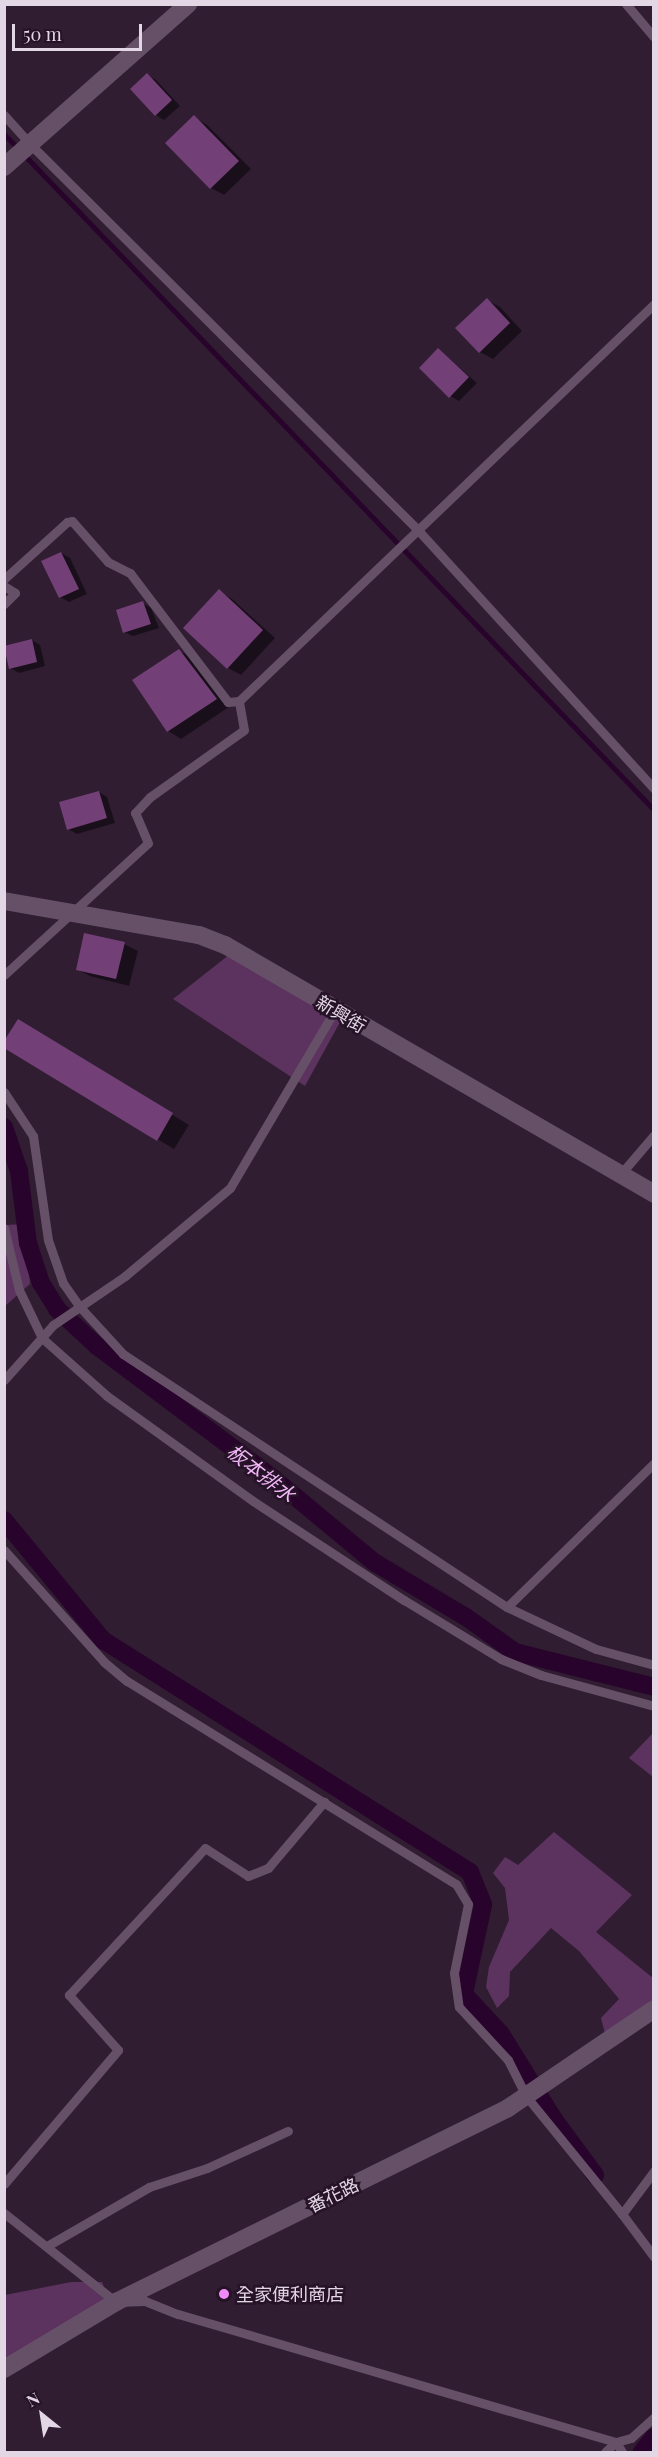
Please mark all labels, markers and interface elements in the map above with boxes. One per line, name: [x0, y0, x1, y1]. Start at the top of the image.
scale bar: [15, 12, 146, 50]
text: 50 m: [23, 22, 62, 46]
street label: 新興街: [312, 991, 370, 1037]
water label: 板本排水: [223, 1438, 301, 1506]
street label: 番花路: [304, 2173, 362, 2217]
place label: 全家便利商店: [236, 2283, 344, 2305]
marker: 全家便利商店: [217, 2287, 231, 2301]
north arrow: [12, 2385, 72, 2445]
text: N: [22, 2387, 43, 2411]

